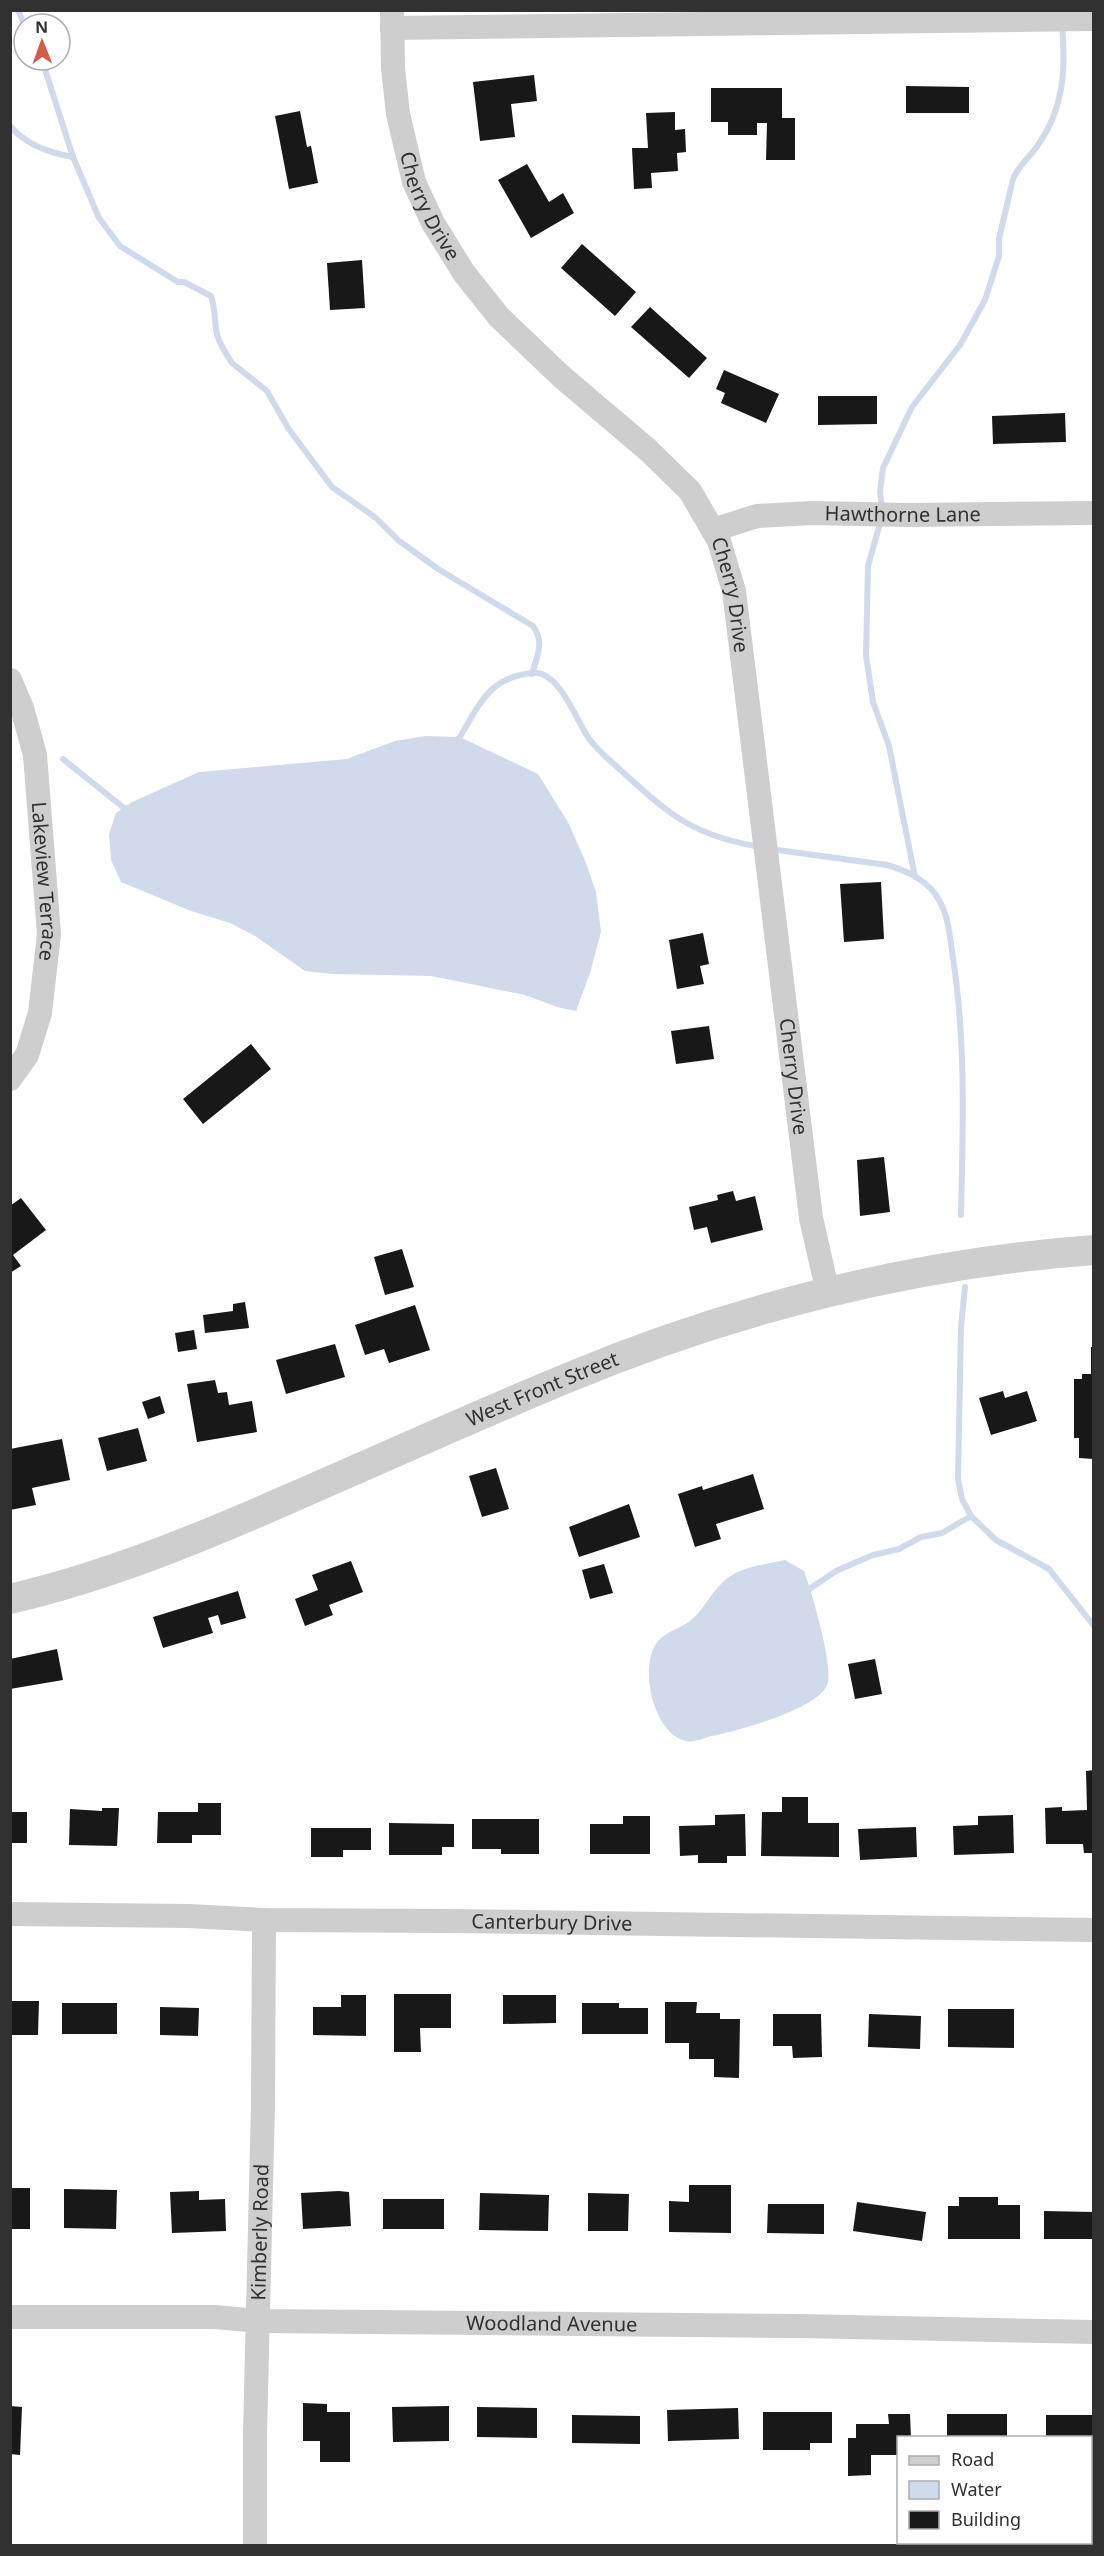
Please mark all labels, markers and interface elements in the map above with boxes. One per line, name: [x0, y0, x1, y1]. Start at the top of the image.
north arrow: [12, 12, 72, 72]
text: N: [35, 16, 48, 38]
street label: Cherry Drive: [394, 149, 467, 265]
street label: Hawthorne Lane: [824, 499, 981, 528]
street label: Cherry Drive: [706, 534, 755, 654]
street label: Lakeview Terrace: [26, 801, 63, 963]
street label: Cherry Drive: [774, 1016, 815, 1136]
street label: West Front Street: [462, 1345, 622, 1432]
street label: Canterbury Drive: [471, 1907, 633, 1937]
street label: Kimberly Road: [244, 2163, 275, 2301]
street label: Woodland Avenue: [466, 2309, 638, 2338]
legend: [897, 2436, 1092, 2544]
text: Road: [951, 2447, 994, 2471]
text: Water: [951, 2477, 1002, 2501]
text: Building: [951, 2507, 1021, 2531]

